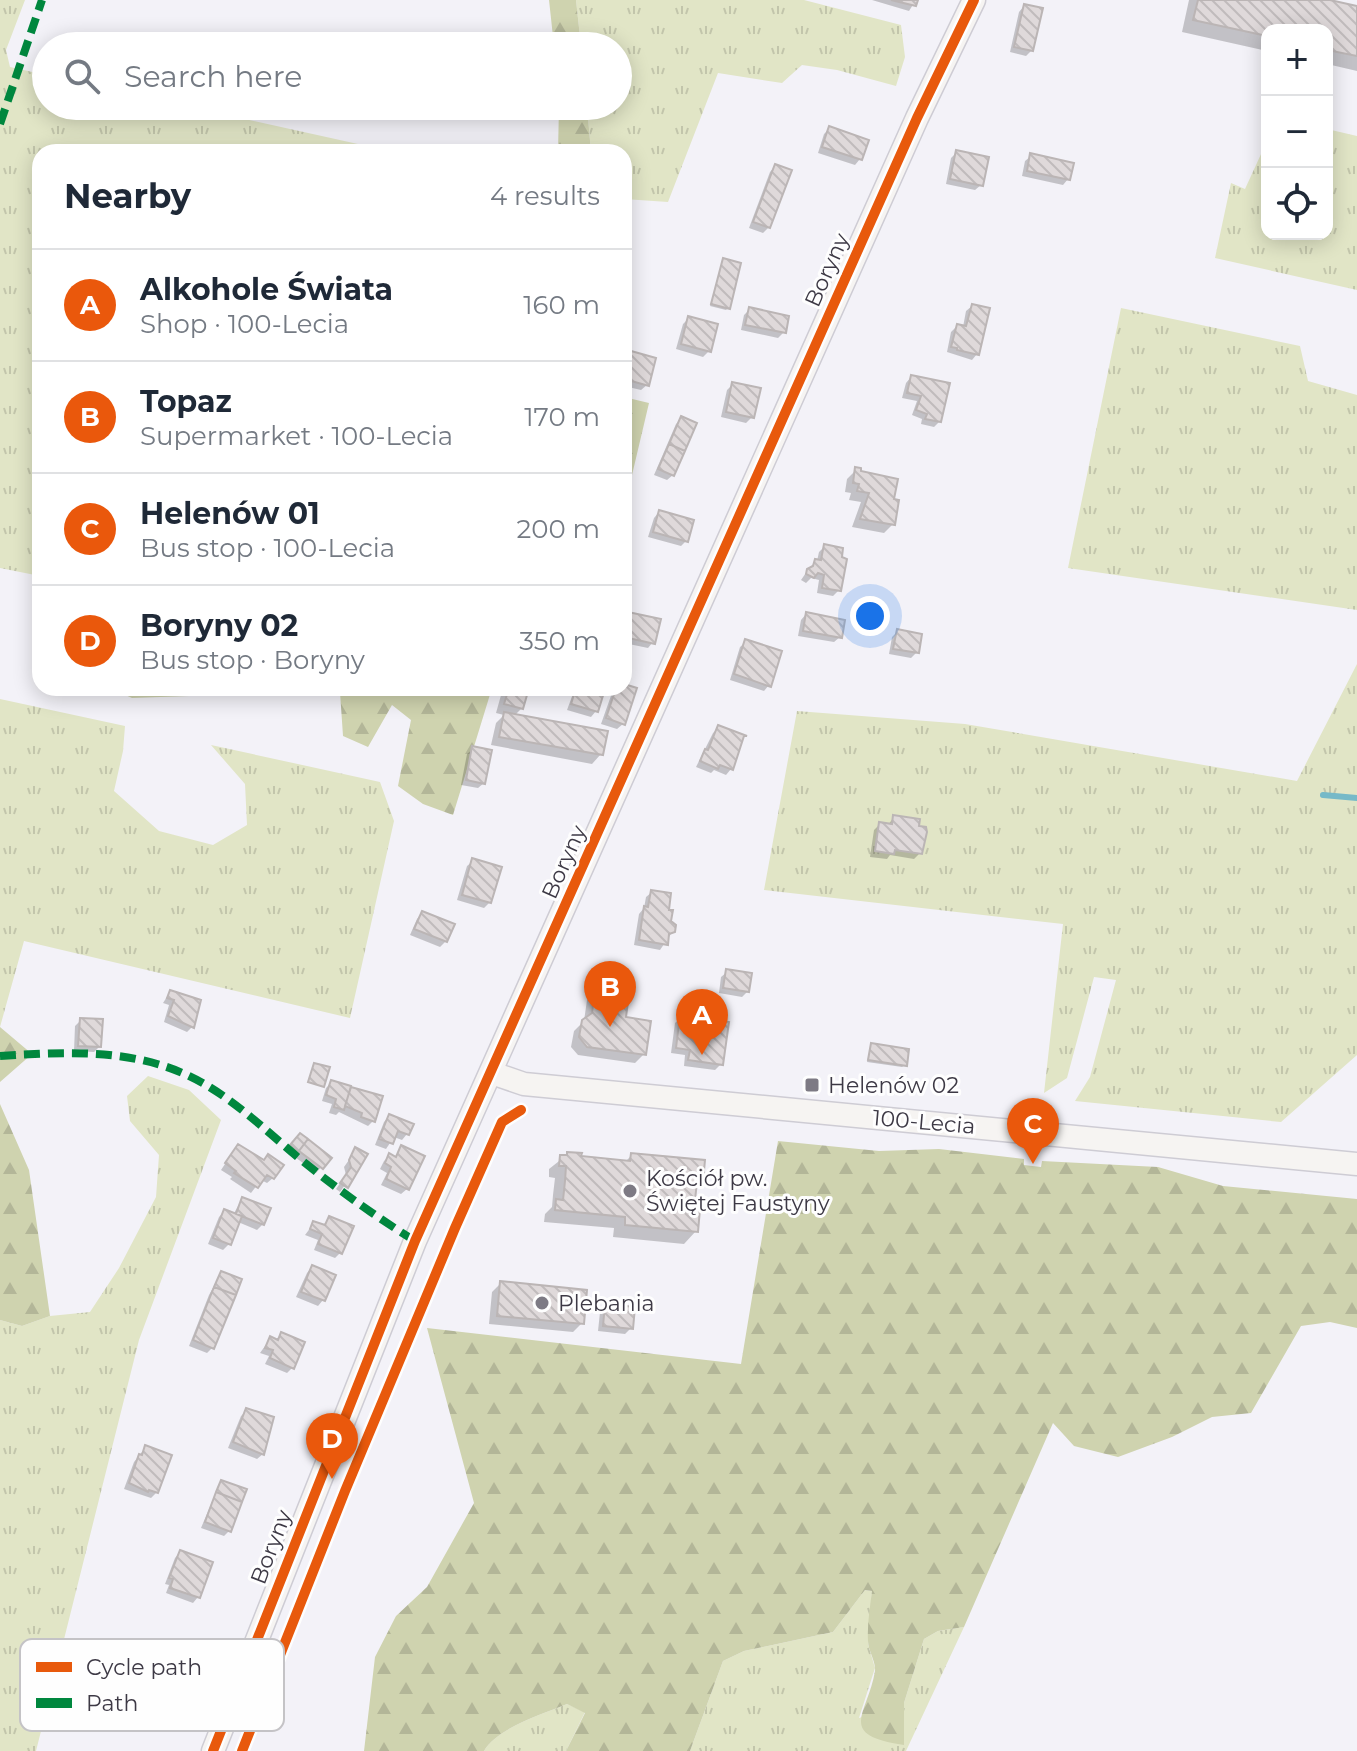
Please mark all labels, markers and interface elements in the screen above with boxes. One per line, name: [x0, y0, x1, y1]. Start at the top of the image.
map controls: [1261, 24, 1333, 240]
button: +: [1261, 24, 1333, 96]
search box: [32, 32, 632, 120]
icon: search: [60, 54, 104, 98]
text: Search here: [124, 58, 302, 95]
button: −: [1261, 96, 1333, 168]
button: locate: [1261, 168, 1333, 240]
text: Nearby: [64, 175, 191, 217]
text: 4 results: [490, 180, 600, 212]
street label: Boryny: [799, 229, 855, 311]
text: Alkohole Świata: [140, 271, 393, 308]
text: A: [80, 289, 100, 321]
text: 160 m: [523, 289, 600, 321]
text: Shop · 100-Lecia: [140, 308, 349, 340]
text: Topaz: [140, 383, 232, 420]
text: B: [80, 401, 100, 433]
text: 170 m: [524, 401, 600, 433]
text: Supermarket · 100-Lecia: [140, 420, 453, 452]
text: Helenów 01: [140, 495, 320, 532]
text: C: [81, 513, 99, 545]
text: 200 m: [516, 513, 600, 545]
text: Bus stop · 100-Lecia: [140, 532, 395, 564]
your location: [850, 596, 890, 636]
text: Boryny 02: [140, 607, 298, 644]
text: D: [79, 625, 101, 657]
text: 350 m: [519, 625, 600, 657]
text: Bus stop · Boryny: [140, 644, 365, 676]
street label: Boryny: [536, 821, 592, 903]
pin: B: [584, 961, 636, 1027]
pin: A: [676, 989, 728, 1055]
place label: Helenów 02: [828, 1072, 959, 1099]
marker: Helenów 02: [803, 1076, 821, 1094]
pin: C: [1007, 1098, 1059, 1164]
street label: 100-Lecia: [872, 1104, 976, 1140]
place label: Kościół pw. Świętej Faustyny: [646, 1165, 830, 1217]
marker: Kościół pw. Świętej Faustyny: [621, 1182, 639, 1200]
place label: Plebania: [558, 1290, 655, 1317]
marker: Plebania: [533, 1294, 551, 1312]
pin: D: [306, 1413, 358, 1479]
street label: Boryny: [245, 1506, 297, 1588]
legend: [20, 1639, 284, 1731]
text: Cycle path: [86, 1654, 202, 1681]
text: Path: [86, 1690, 138, 1717]

